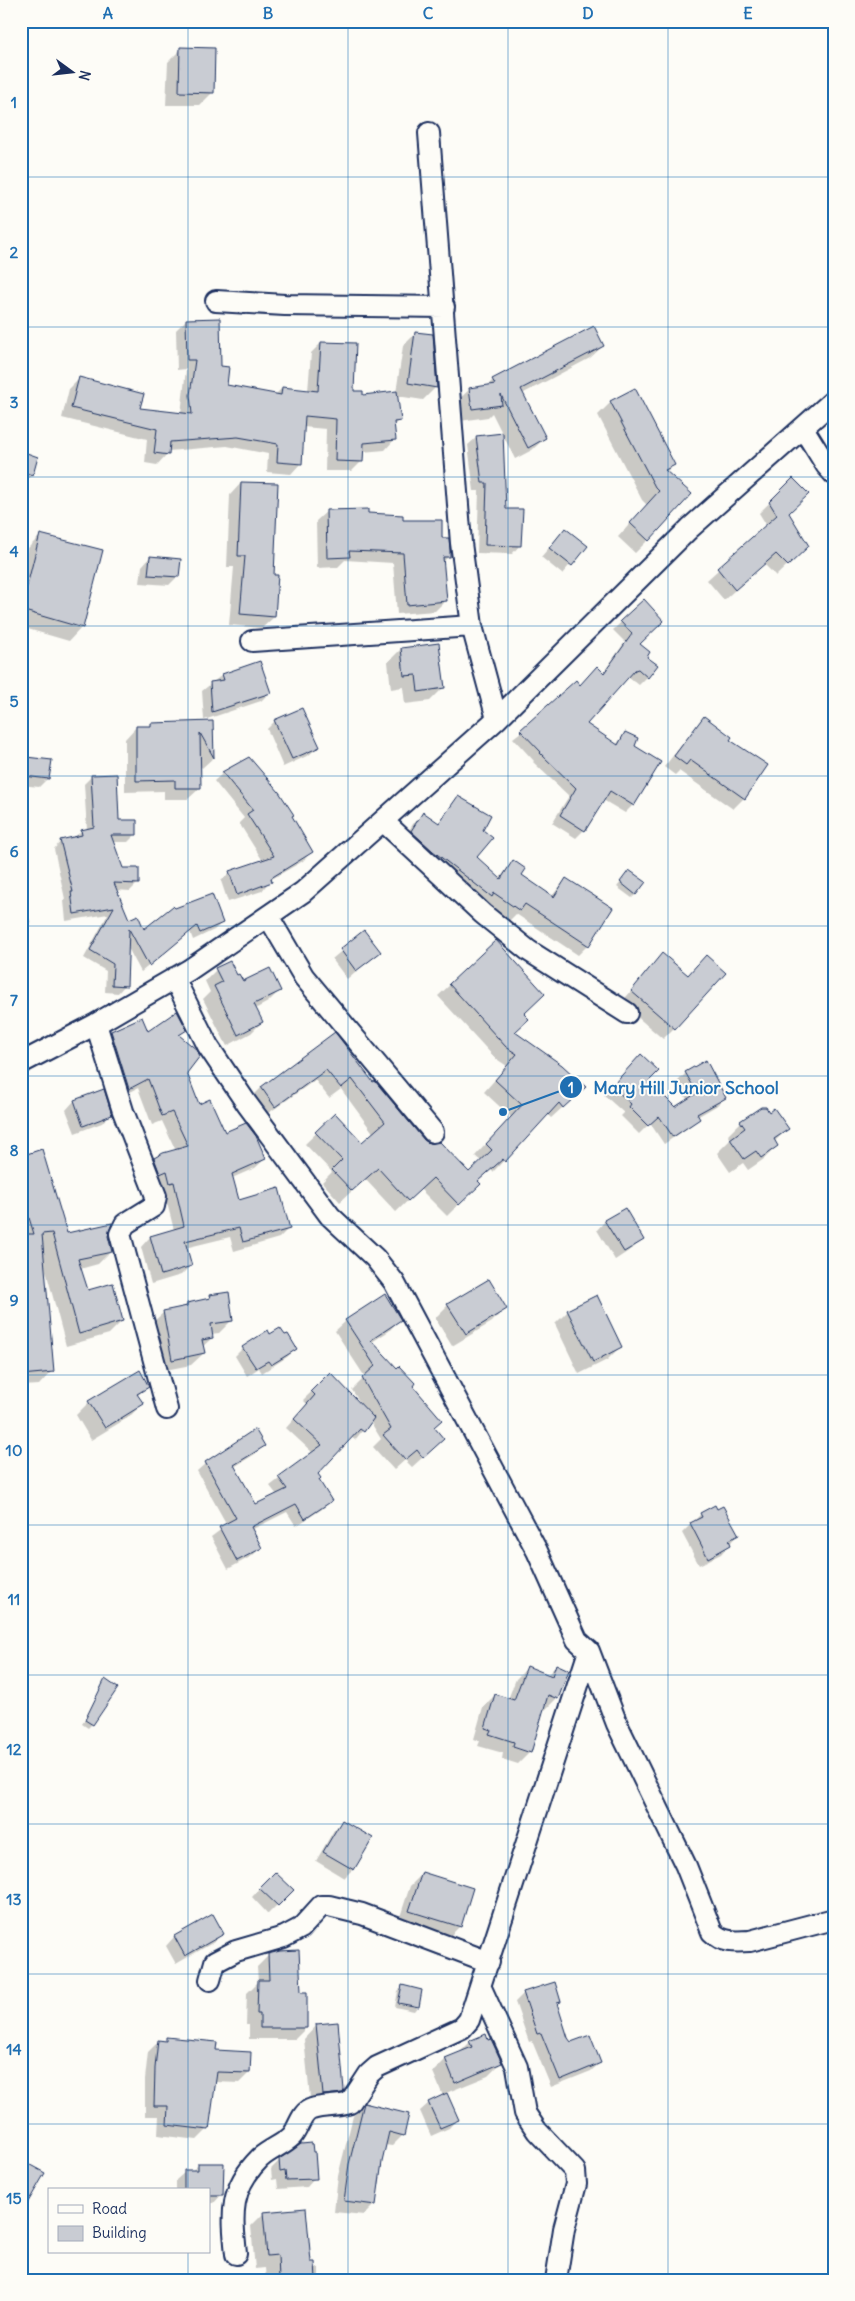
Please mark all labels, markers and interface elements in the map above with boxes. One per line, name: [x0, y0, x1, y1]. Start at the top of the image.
text: A: [103, 3, 113, 23]
text: B: [263, 3, 274, 23]
text: C: [423, 3, 434, 23]
text: D: [582, 3, 594, 23]
text: E: [743, 3, 753, 23]
north arrow: [48, 48, 98, 98]
text: N: [75, 68, 95, 82]
text: 1: [11, 92, 17, 112]
text: 2: [10, 242, 19, 262]
text: 3: [9, 392, 19, 412]
text: 4: [9, 541, 19, 561]
text: 5: [9, 691, 19, 711]
text: 6: [9, 841, 19, 861]
text: 7: [10, 990, 18, 1010]
callout: Mary Hill Junior School: [558, 1071, 789, 1104]
text: Mary Hill Junior School: [593, 1076, 779, 1099]
text: 1: [568, 1078, 574, 1097]
text: 8: [9, 1140, 19, 1160]
text: 9: [9, 1290, 19, 1310]
text: 10: [6, 1440, 22, 1460]
text: 11: [8, 1589, 20, 1609]
text: 12: [6, 1739, 22, 1759]
text: 13: [6, 1889, 22, 1909]
text: 14: [6, 2039, 22, 2059]
text: 15: [6, 2188, 22, 2208]
legend: [48, 2188, 210, 2254]
text: Road: [92, 2199, 127, 2218]
text: Building: [92, 2223, 147, 2242]

